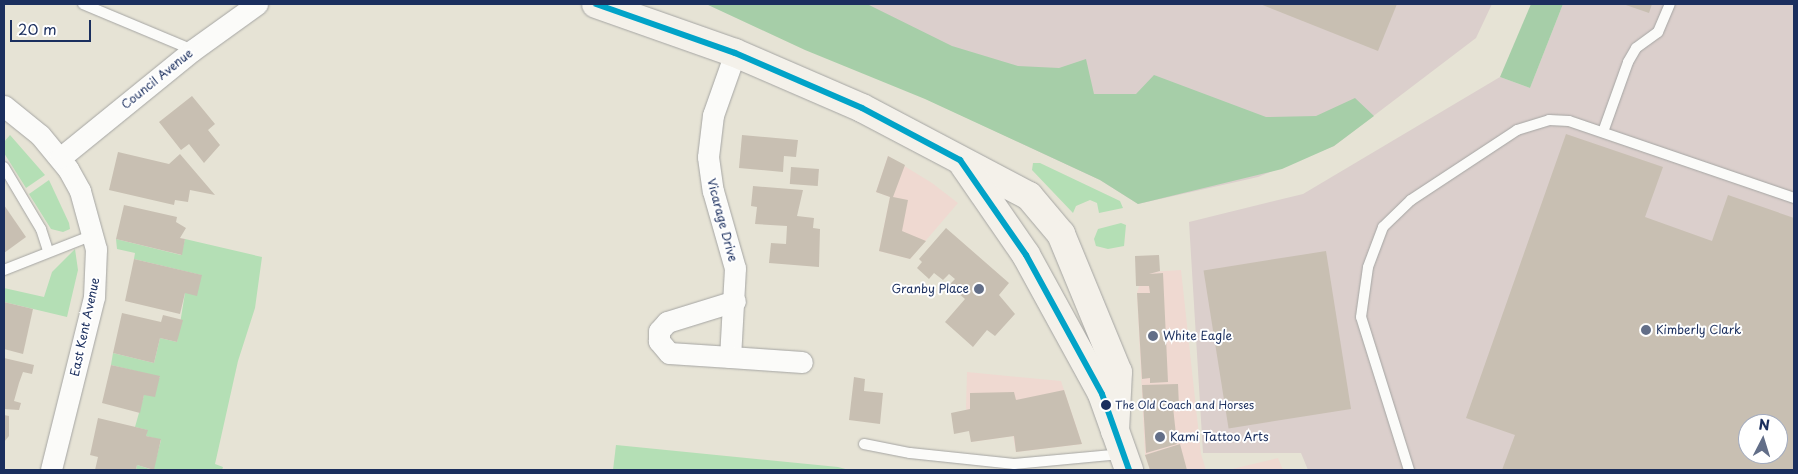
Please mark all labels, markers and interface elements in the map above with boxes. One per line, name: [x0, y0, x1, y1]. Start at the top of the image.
scale bar: [12, 10, 94, 42]
text: 20 m: [18, 17, 57, 40]
street label: Council Avenue: [118, 46, 196, 112]
street label: Vicarage Drive: [704, 177, 740, 263]
street label: East Kent Avenue: [68, 276, 102, 378]
place label: Granby Place: [891, 282, 969, 296]
marker: Granby Place: [973, 283, 985, 295]
place label: Kimberly Clark: [1656, 323, 1742, 337]
marker: Kimberly Clark: [1640, 324, 1652, 336]
place label: White Eagle: [1163, 329, 1232, 343]
marker: White Eagle: [1147, 330, 1159, 342]
place label: The Old Coach and Horses: [1115, 398, 1257, 412]
marker: The Old Coach and Horses: [1101, 400, 1111, 410]
north arrow: [1738, 414, 1788, 464]
text: N: [1758, 414, 1771, 435]
place label: Kami Tattoo Arts: [1170, 430, 1269, 444]
marker: Kami Tattoo Arts: [1154, 431, 1166, 443]

